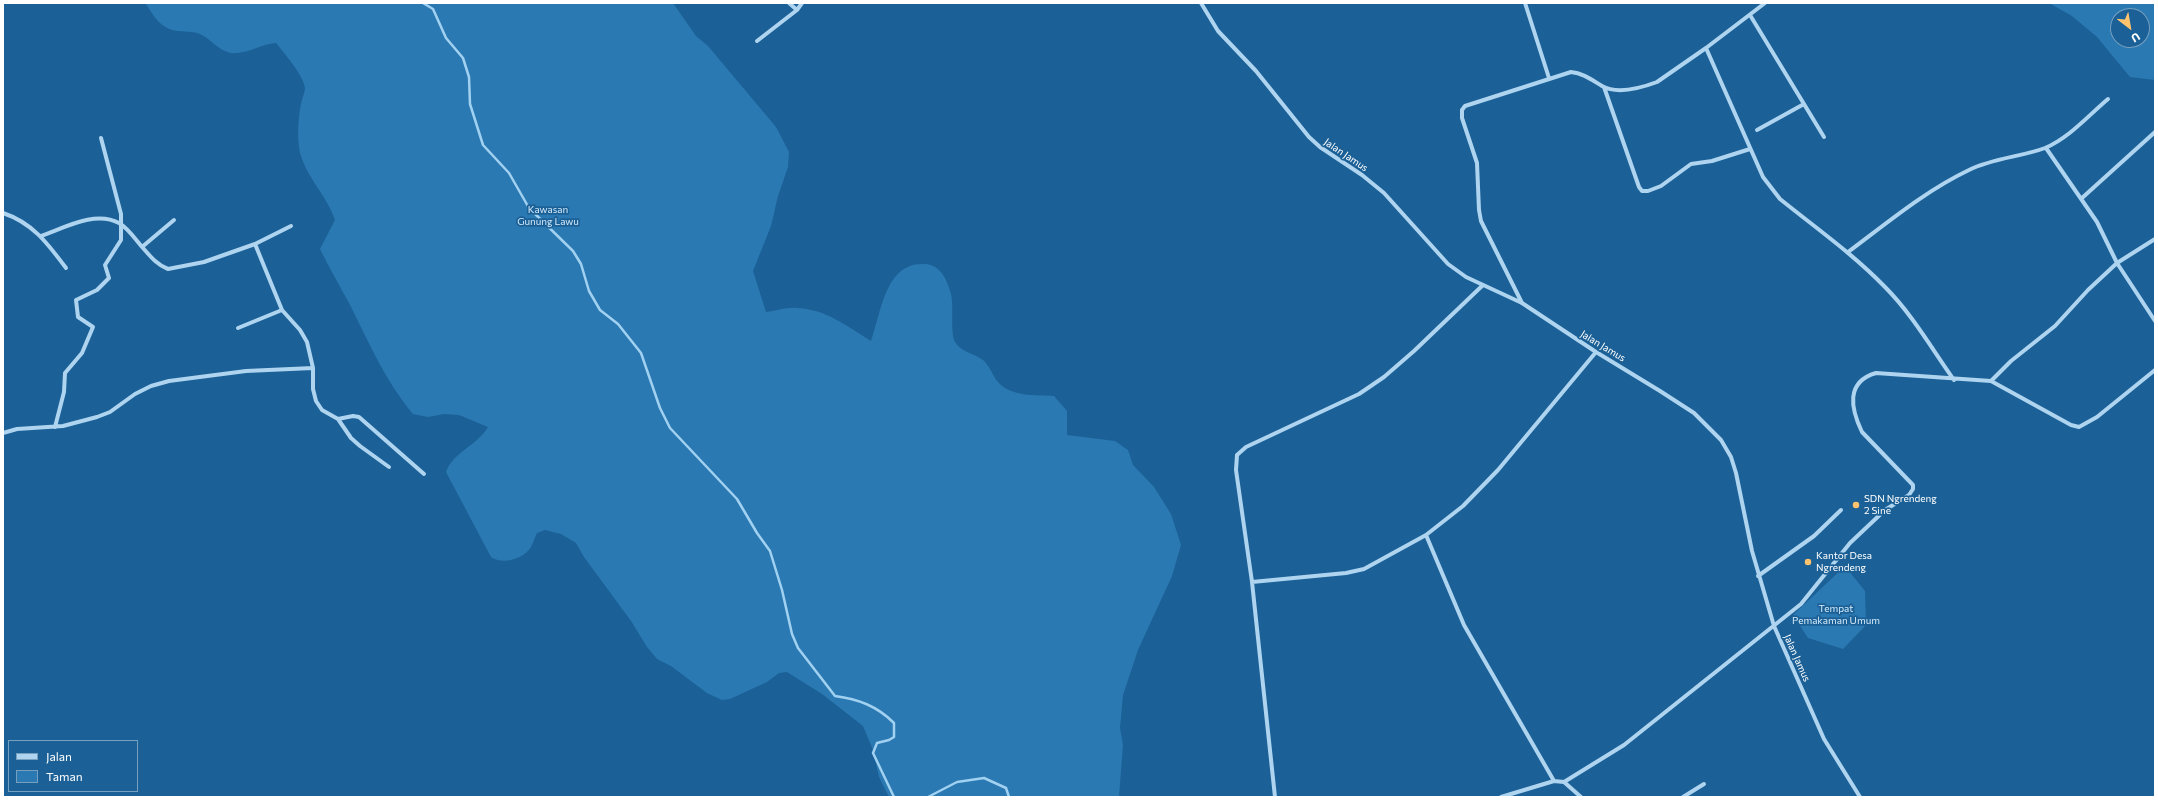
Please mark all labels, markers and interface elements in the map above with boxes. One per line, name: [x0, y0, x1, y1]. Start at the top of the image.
north arrow: [2110, 8, 2150, 48]
text: U: [2129, 30, 2143, 45]
street label: Jalan Jamus: [1322, 136, 1370, 174]
park label: Kawasan Gunung Lawu: [517, 204, 579, 228]
street label: Jalan Jamus: [1578, 328, 1628, 364]
place label: SDN Ngrendeng 2 Sine: [1864, 493, 1937, 516]
marker: SDN Ngrendeng 2 Sine: [1851, 500, 1861, 510]
place label: Kantor Desa Ngrendeng: [1816, 550, 1872, 574]
marker: Kantor Desa Ngrendeng: [1803, 557, 1813, 567]
park label: Tempat Pemakaman Umum: [1792, 603, 1880, 626]
street label: Jalan Jamus: [1781, 632, 1813, 684]
legend: [8, 740, 138, 792]
text: Jalan: [46, 749, 72, 763]
text: Taman: [46, 769, 83, 783]

